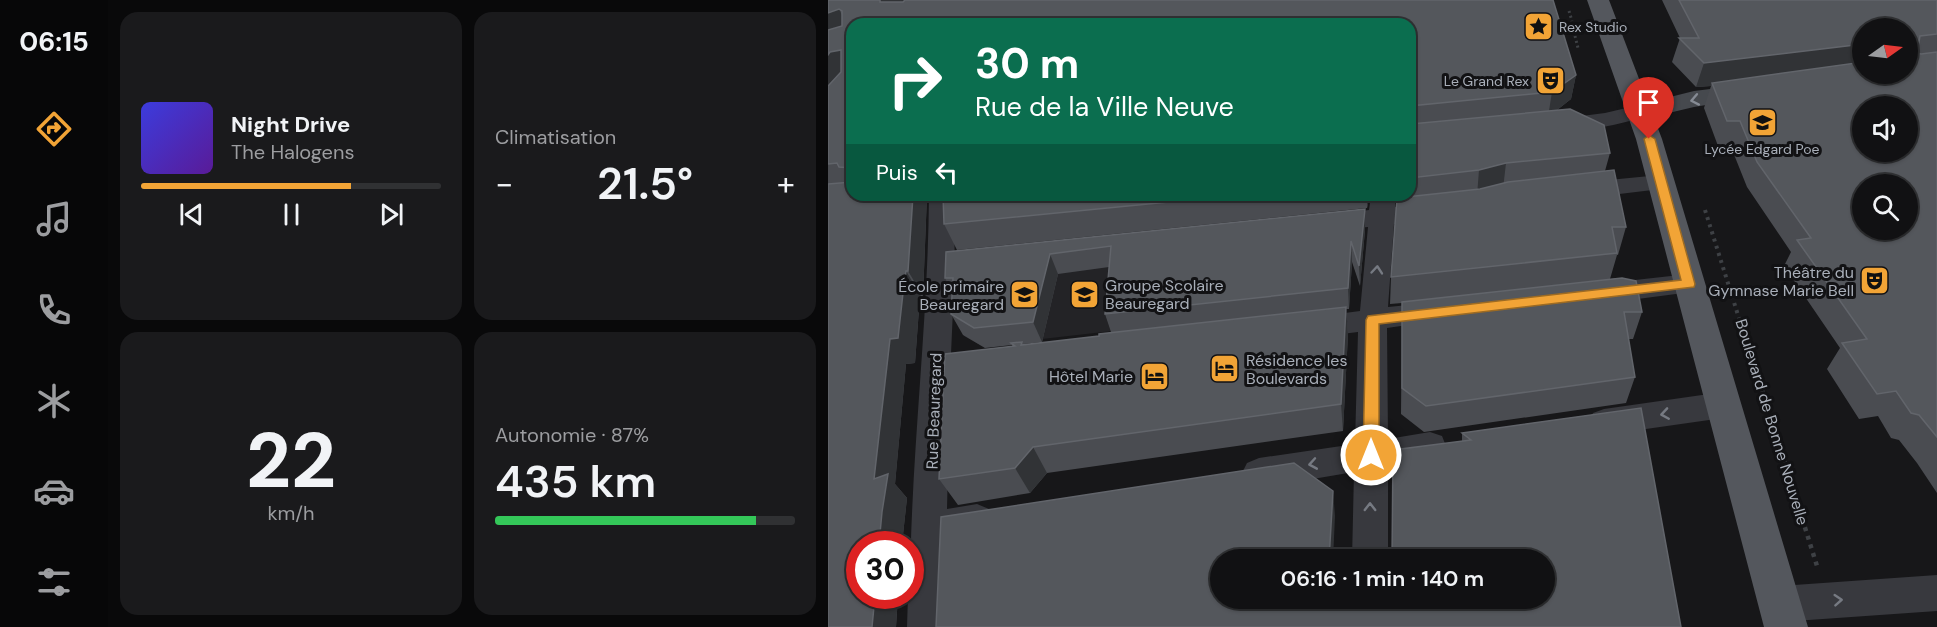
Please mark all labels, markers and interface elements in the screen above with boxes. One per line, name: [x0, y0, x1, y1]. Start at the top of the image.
place icon: Rex Studio: [1522, 11, 1554, 43]
place label: Rex Studio: [1559, 18, 1627, 36]
north arrow: [1852, 18, 1918, 84]
map controls: [1852, 18, 1918, 240]
text: 06:15: [19, 24, 89, 59]
text: 30 m: [975, 36, 1079, 91]
icon: right: [876, 42, 954, 120]
theatre icon: Le Grand Rex: [1534, 65, 1566, 97]
place label: Le Grand Rex: [1444, 72, 1529, 90]
pin: [1623, 77, 1674, 139]
icon: arrive: [1632, 86, 1665, 119]
text: Rue de la Ville Neuve: [975, 89, 1234, 124]
one-way arrow: [1690, 93, 1700, 106]
button: sound: [1852, 96, 1918, 162]
school or university icon: Lycée Edgard Poe: [1746, 106, 1778, 138]
icon: directions: [33, 108, 75, 150]
text: Night Drive: [231, 110, 350, 139]
text: Climatisation: [495, 124, 616, 150]
text: The Halogens: [231, 139, 354, 165]
place label: Lycée Edgard Poe: [1705, 140, 1819, 158]
text: 21.5°: [597, 154, 693, 213]
icon: left: [930, 156, 963, 189]
text: Puis: [876, 158, 918, 187]
text: −: [495, 162, 513, 205]
text: +: [777, 162, 795, 205]
button: search: [1852, 174, 1918, 240]
icon: music: [33, 198, 75, 240]
icon: previous: [175, 198, 208, 231]
icon: pause: [275, 198, 308, 231]
icon: next: [375, 198, 408, 231]
place label: Théâtre du Gymnase Marie Bell: [1708, 262, 1854, 301]
theatre icon: Théâtre du Gymnase Marie Bell: [1859, 265, 1891, 297]
one-way arrow: [1370, 266, 1383, 275]
place label: Groupe Scolaire Beauregard: [1105, 275, 1224, 314]
place label: École primaire Beauregard: [898, 276, 1004, 315]
school or university icon: Groupe Scolaire Beauregard: [1068, 278, 1100, 310]
school or university icon: École primaire Beauregard: [1009, 279, 1041, 311]
icon: phone: [33, 289, 75, 331]
street label: Boulevard de Bonne Nouvelle: [1731, 316, 1813, 528]
place label: Résidence les Boulevards: [1246, 350, 1347, 389]
street label: Rue Beauregard: [921, 352, 947, 470]
hotel icon: Résidence les Boulevards: [1209, 353, 1241, 385]
hotel icon: Hôtel Marie: [1138, 360, 1170, 392]
place label: Hôtel Marie: [1049, 366, 1133, 387]
icon: climate: [33, 380, 75, 422]
one-way arrow: [1661, 407, 1670, 419]
text: 22: [246, 410, 336, 511]
text: Autonomie · 87%: [495, 422, 649, 448]
position arrow: [1339, 423, 1403, 487]
text: 435 km: [495, 452, 656, 511]
one-way arrow: [1308, 458, 1318, 470]
icon: car: [33, 470, 75, 512]
text: km/h: [267, 500, 315, 526]
one-way arrow: [1364, 503, 1376, 512]
speed limit sign: 30: [846, 531, 924, 609]
icon: filters: [33, 561, 75, 603]
text: 06:16 · 1 min · 140 m: [1281, 564, 1484, 593]
one-way arrow: [1834, 594, 1843, 607]

